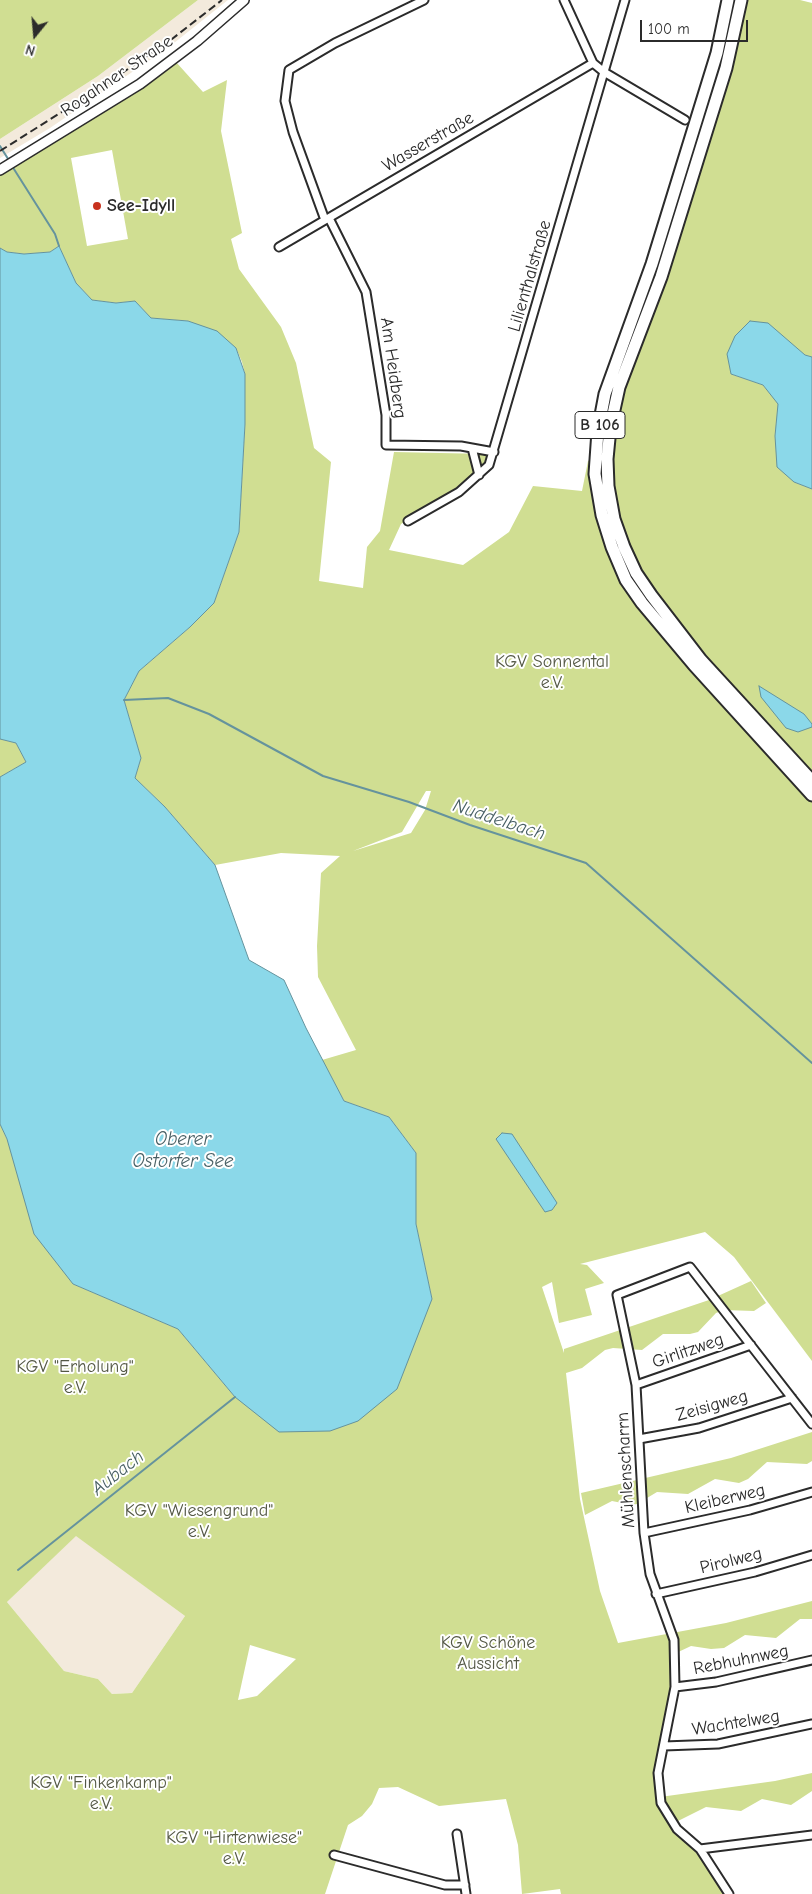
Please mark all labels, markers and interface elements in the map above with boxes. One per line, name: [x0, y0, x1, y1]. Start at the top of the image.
north arrow: [10, 10, 60, 60]
scale bar: [642, 10, 750, 42]
text: 100 m: [648, 20, 690, 38]
street label: Rogahner Straße: [57, 31, 177, 121]
text: N: [24, 40, 37, 59]
street label: Wasserstraße: [378, 107, 478, 177]
place label: See-Idyll: [107, 195, 175, 217]
marker: See-Idyll: [91, 200, 103, 212]
street label: Lilienthalstraße: [504, 218, 556, 334]
street label: Am Heidberg: [375, 316, 411, 420]
road number: B 106: [575, 412, 625, 438]
park label: KGV Sonnental e.V.: [495, 651, 609, 694]
water label: Nuddelbach: [450, 794, 548, 846]
water label: Oberer Ostorfer See: [132, 1129, 234, 1173]
street label: Girlitzweg: [649, 1329, 727, 1373]
park label: KGV "Erholung" e.V.: [16, 1356, 134, 1398]
street label: Zeisigweg: [674, 1385, 750, 1427]
street label: Mühlenscharrn: [612, 1411, 640, 1529]
water label: Aubach: [87, 1445, 149, 1501]
street label: Kleiberweg: [683, 1479, 767, 1519]
park label: KGV "Wiesengrund" e.V.: [125, 1500, 273, 1542]
street label: Pirolweg: [698, 1543, 764, 1579]
park label: KGV Schöne Aussicht: [441, 1632, 535, 1675]
street label: Rebhuhnweg: [692, 1640, 790, 1680]
street label: Wachtelweg: [691, 1705, 781, 1741]
park label: KGV "Finkenkamp" e.V.: [30, 1772, 172, 1815]
park label: KGV "Hirtenwiese" e.V.: [166, 1827, 302, 1870]

